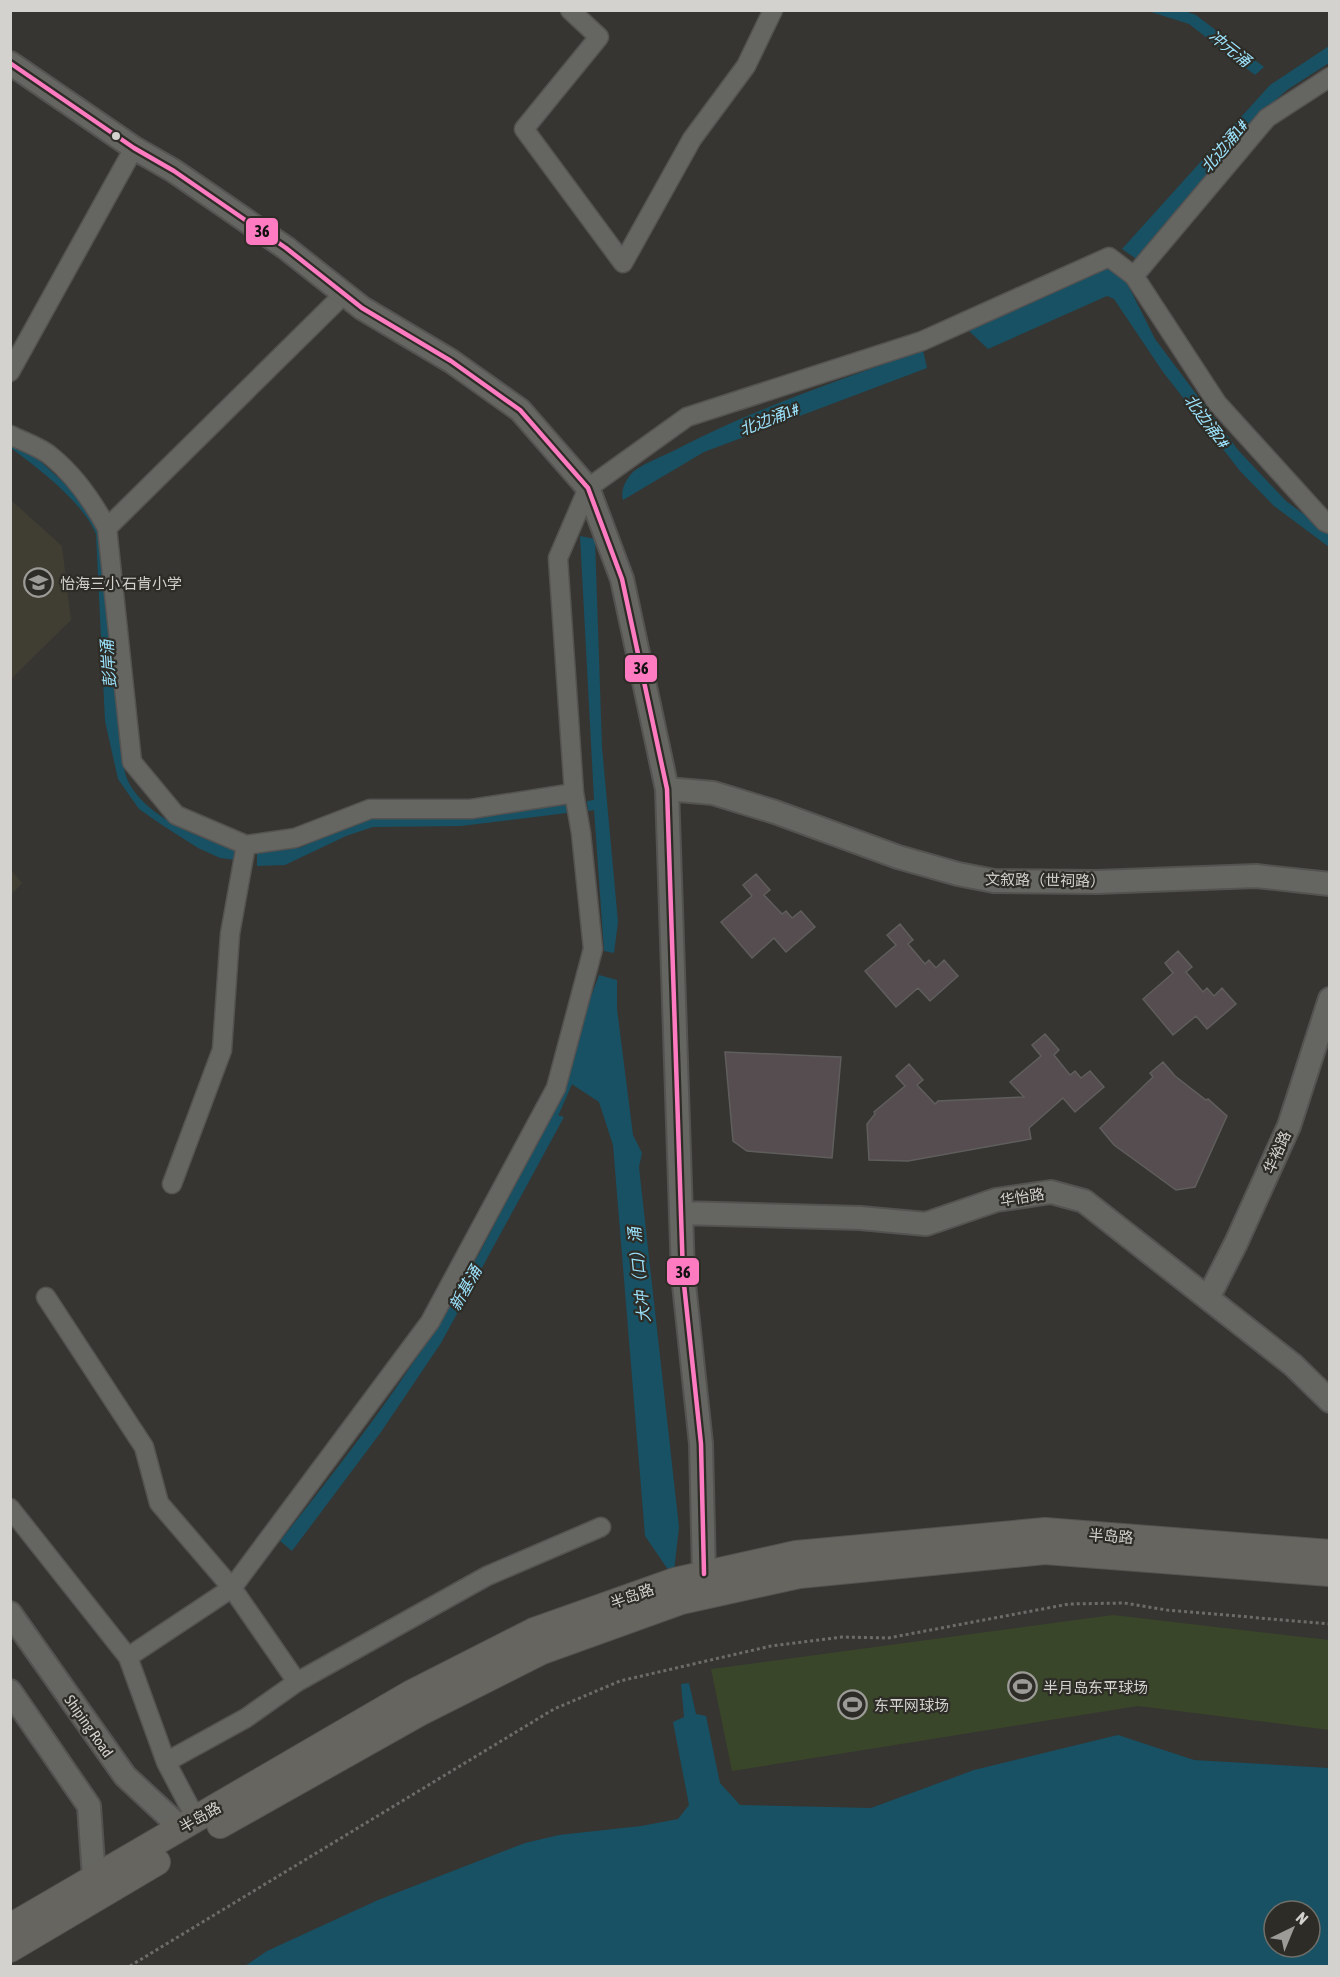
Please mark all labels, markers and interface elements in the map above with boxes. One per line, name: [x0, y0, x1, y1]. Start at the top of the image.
water label: 冲元涌: [1206, 26, 1256, 71]
water label: 北边涌1#: [1197, 116, 1252, 176]
unlabelled marker: [110, 130, 122, 142]
line badge: 36: [245, 217, 279, 246]
text: 36: [254, 222, 270, 240]
water label: 北边涌2#: [1181, 391, 1234, 452]
water label: 北边涌1#: [737, 399, 802, 439]
school or university icon: 怡海三小 石肯小学: [23, 567, 55, 599]
place label: 怡海三小 石肯小学: [60, 575, 182, 592]
water label: 彭岸涌: [97, 637, 119, 689]
line badge: 36: [624, 654, 658, 683]
text: 36: [633, 659, 649, 677]
street label: 文叙路（世祠路）: [985, 870, 1105, 890]
street label: 华裕路: [1260, 1128, 1294, 1176]
street label: 华怡路: [998, 1185, 1046, 1209]
water label: 大冲（口）涌: [625, 1224, 653, 1324]
line badge: 36: [666, 1257, 700, 1286]
water label: 新基涌: [445, 1261, 485, 1313]
text: 36: [675, 1263, 691, 1281]
street label: 半岛路: [1088, 1526, 1134, 1546]
street label: 半岛路: [608, 1580, 656, 1612]
sports icon: 半月岛东平球场: [1006, 1671, 1038, 1703]
place label: 半月岛东平球场: [1043, 1679, 1148, 1696]
sports icon: 东平网球场: [837, 1689, 869, 1721]
street label: Shiping Road: [61, 1692, 117, 1760]
place label: 东平网球场: [874, 1697, 949, 1714]
street label: 半岛路: [176, 1798, 224, 1836]
north arrow: [1262, 1899, 1322, 1959]
text: N: [1293, 1908, 1312, 1928]

